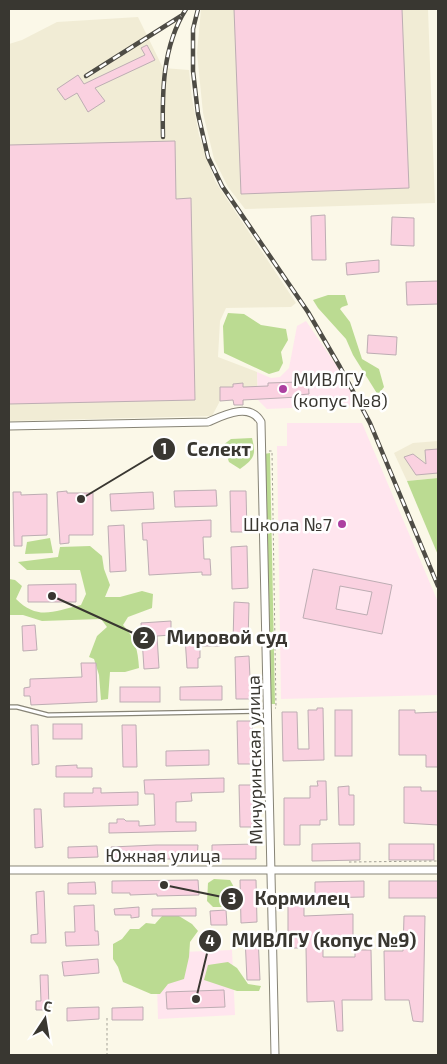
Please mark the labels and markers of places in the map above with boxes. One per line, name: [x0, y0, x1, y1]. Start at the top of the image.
place label: МИВЛГУ (копус №8): [293, 368, 388, 411]
marker: МИВЛГУ (копус №8): [277, 383, 289, 395]
callout: Селект: [152, 432, 261, 466]
place label: Школа №7: [243, 513, 332, 535]
marker: Школа №7: [336, 518, 348, 530]
callout: Мировой суд: [131, 621, 298, 655]
callout: Кормилец: [220, 882, 360, 916]
callout: МИВЛГУ (копус №9): [197, 924, 427, 958]

